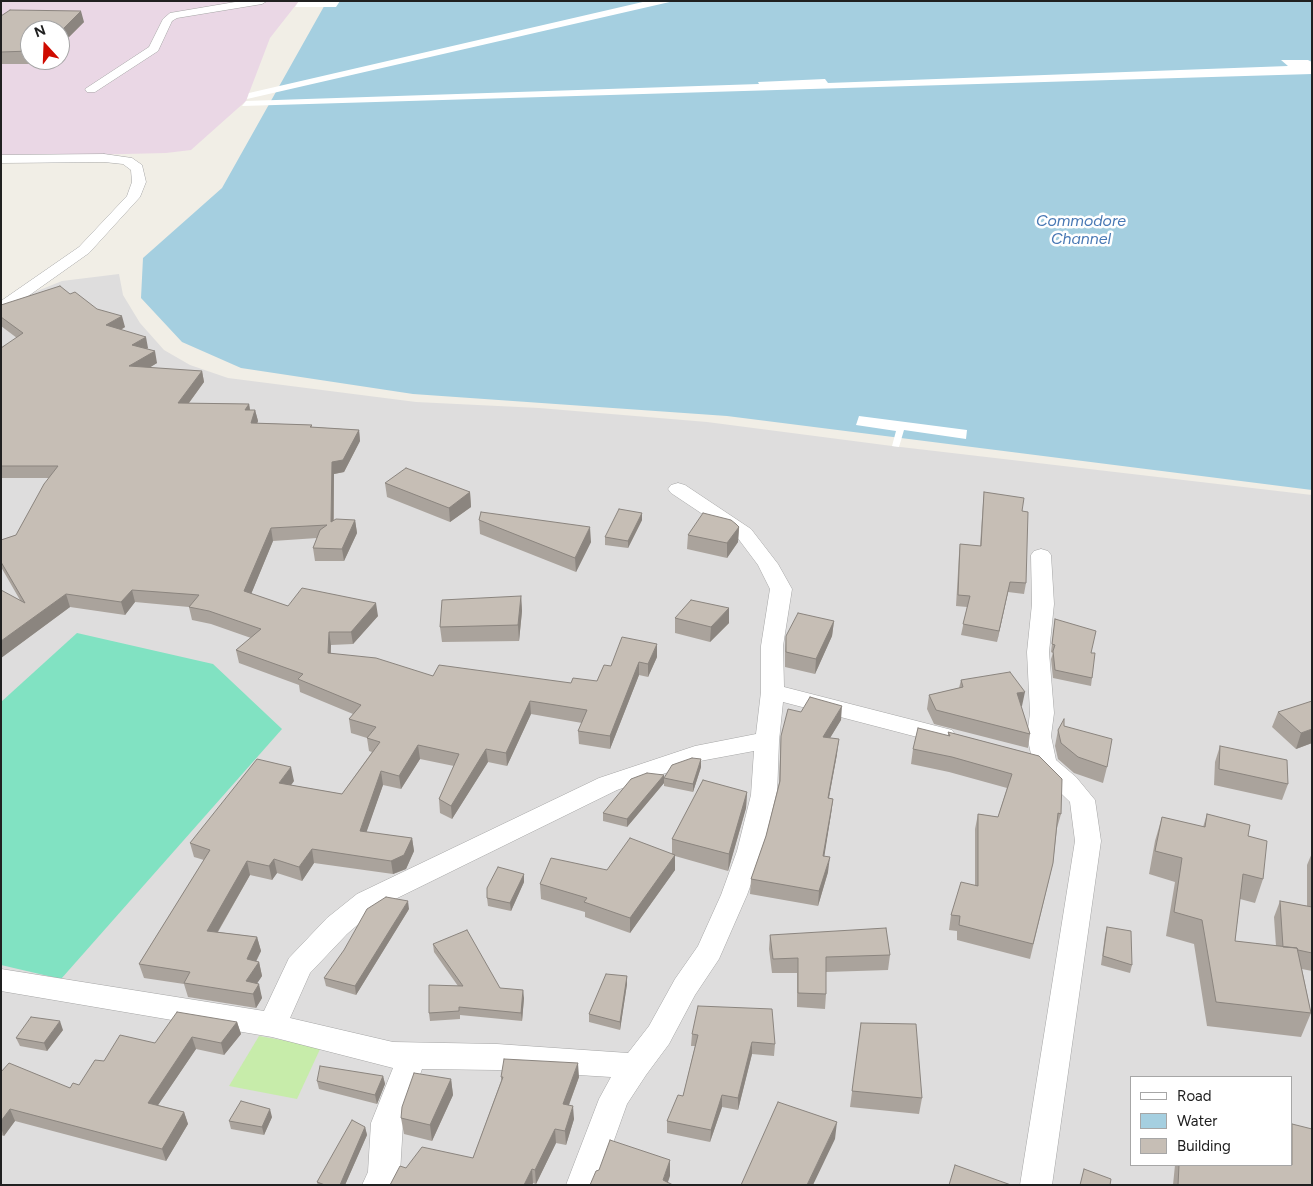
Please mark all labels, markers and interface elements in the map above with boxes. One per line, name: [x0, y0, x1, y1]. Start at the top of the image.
north arrow: [20, 20, 70, 70]
text: N: [32, 22, 48, 41]
water label: Commodore Channel: [1036, 211, 1126, 249]
legend: [1130, 1076, 1293, 1166]
text: Road: [1177, 1087, 1212, 1105]
text: Water: [1177, 1112, 1217, 1130]
text: Building: [1177, 1137, 1231, 1155]

